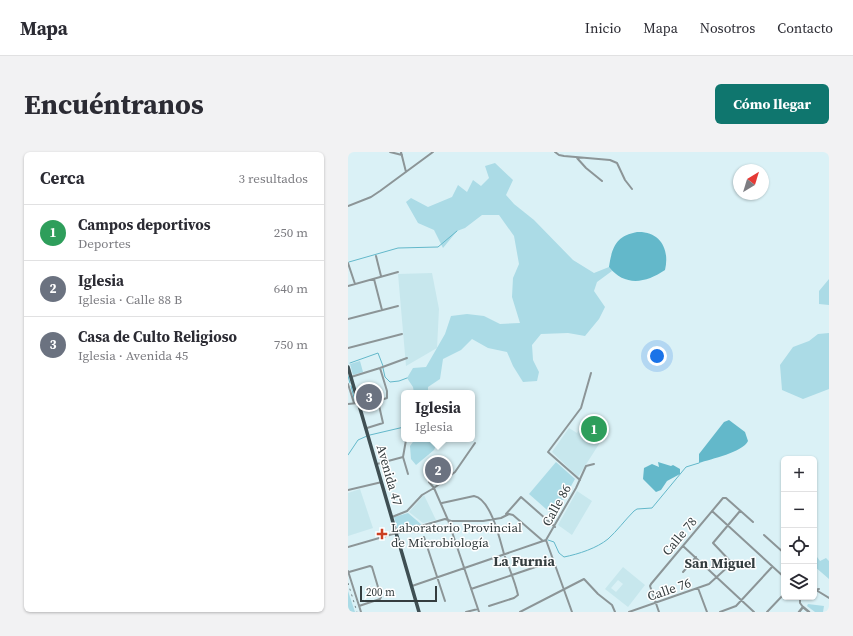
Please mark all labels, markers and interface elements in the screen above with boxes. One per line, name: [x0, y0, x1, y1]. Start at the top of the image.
text: Mapa: [20, 15, 68, 41]
text: Inicio: [585, 18, 621, 38]
text: Mapa: [643, 18, 678, 38]
text: Nosotros: [700, 18, 755, 38]
text: Contacto: [777, 18, 833, 38]
button: Cómo llegar: [715, 84, 829, 124]
text: Encuéntranos: [24, 85, 204, 123]
north arrow: [733, 164, 769, 200]
text: Cerca: [40, 166, 85, 190]
text: 3 resultados: [238, 170, 308, 187]
text: Campos deportivos: [78, 214, 211, 235]
text: 1: [49, 224, 57, 241]
text: 250 m: [274, 224, 308, 241]
text: Deportes: [78, 235, 131, 252]
text: Iglesia: [78, 270, 124, 291]
text: 2: [49, 280, 57, 297]
text: 640 m: [274, 280, 308, 297]
text: Iglesia · Calle 88 B: [78, 291, 182, 308]
text: Casa de Culto Religioso: [78, 326, 237, 347]
text: 3: [49, 336, 57, 353]
text: 750 m: [274, 336, 308, 353]
your location: [647, 346, 667, 366]
text: Iglesia · Avenida 45: [78, 347, 188, 364]
pin: 3: [356, 382, 382, 412]
popup: [401, 390, 475, 442]
text: Iglesia: [415, 397, 461, 418]
pin: 1: [581, 414, 607, 444]
text: Iglesia: [415, 418, 453, 435]
street label: Avenida 47: [373, 443, 406, 508]
pin: 2: [425, 455, 451, 485]
map controls: [781, 456, 817, 600]
button: +: [781, 456, 817, 492]
street label: Calle 86: [538, 481, 575, 529]
button: −: [781, 492, 817, 528]
street label: Calle 78: [658, 514, 700, 559]
place label: Laboratorio Provincial de Microbiología: [391, 519, 522, 551]
marker: Laboratorio Provincial de Microbiología: [376, 528, 388, 540]
button: locate: [781, 528, 817, 564]
district label: La Furnia: [493, 551, 555, 571]
district label: San Miguel: [684, 553, 756, 573]
button: layers: [781, 564, 817, 600]
street label: Calle 76: [645, 574, 693, 605]
scale bar: [360, 584, 437, 603]
text: 200 m: [366, 585, 395, 600]

